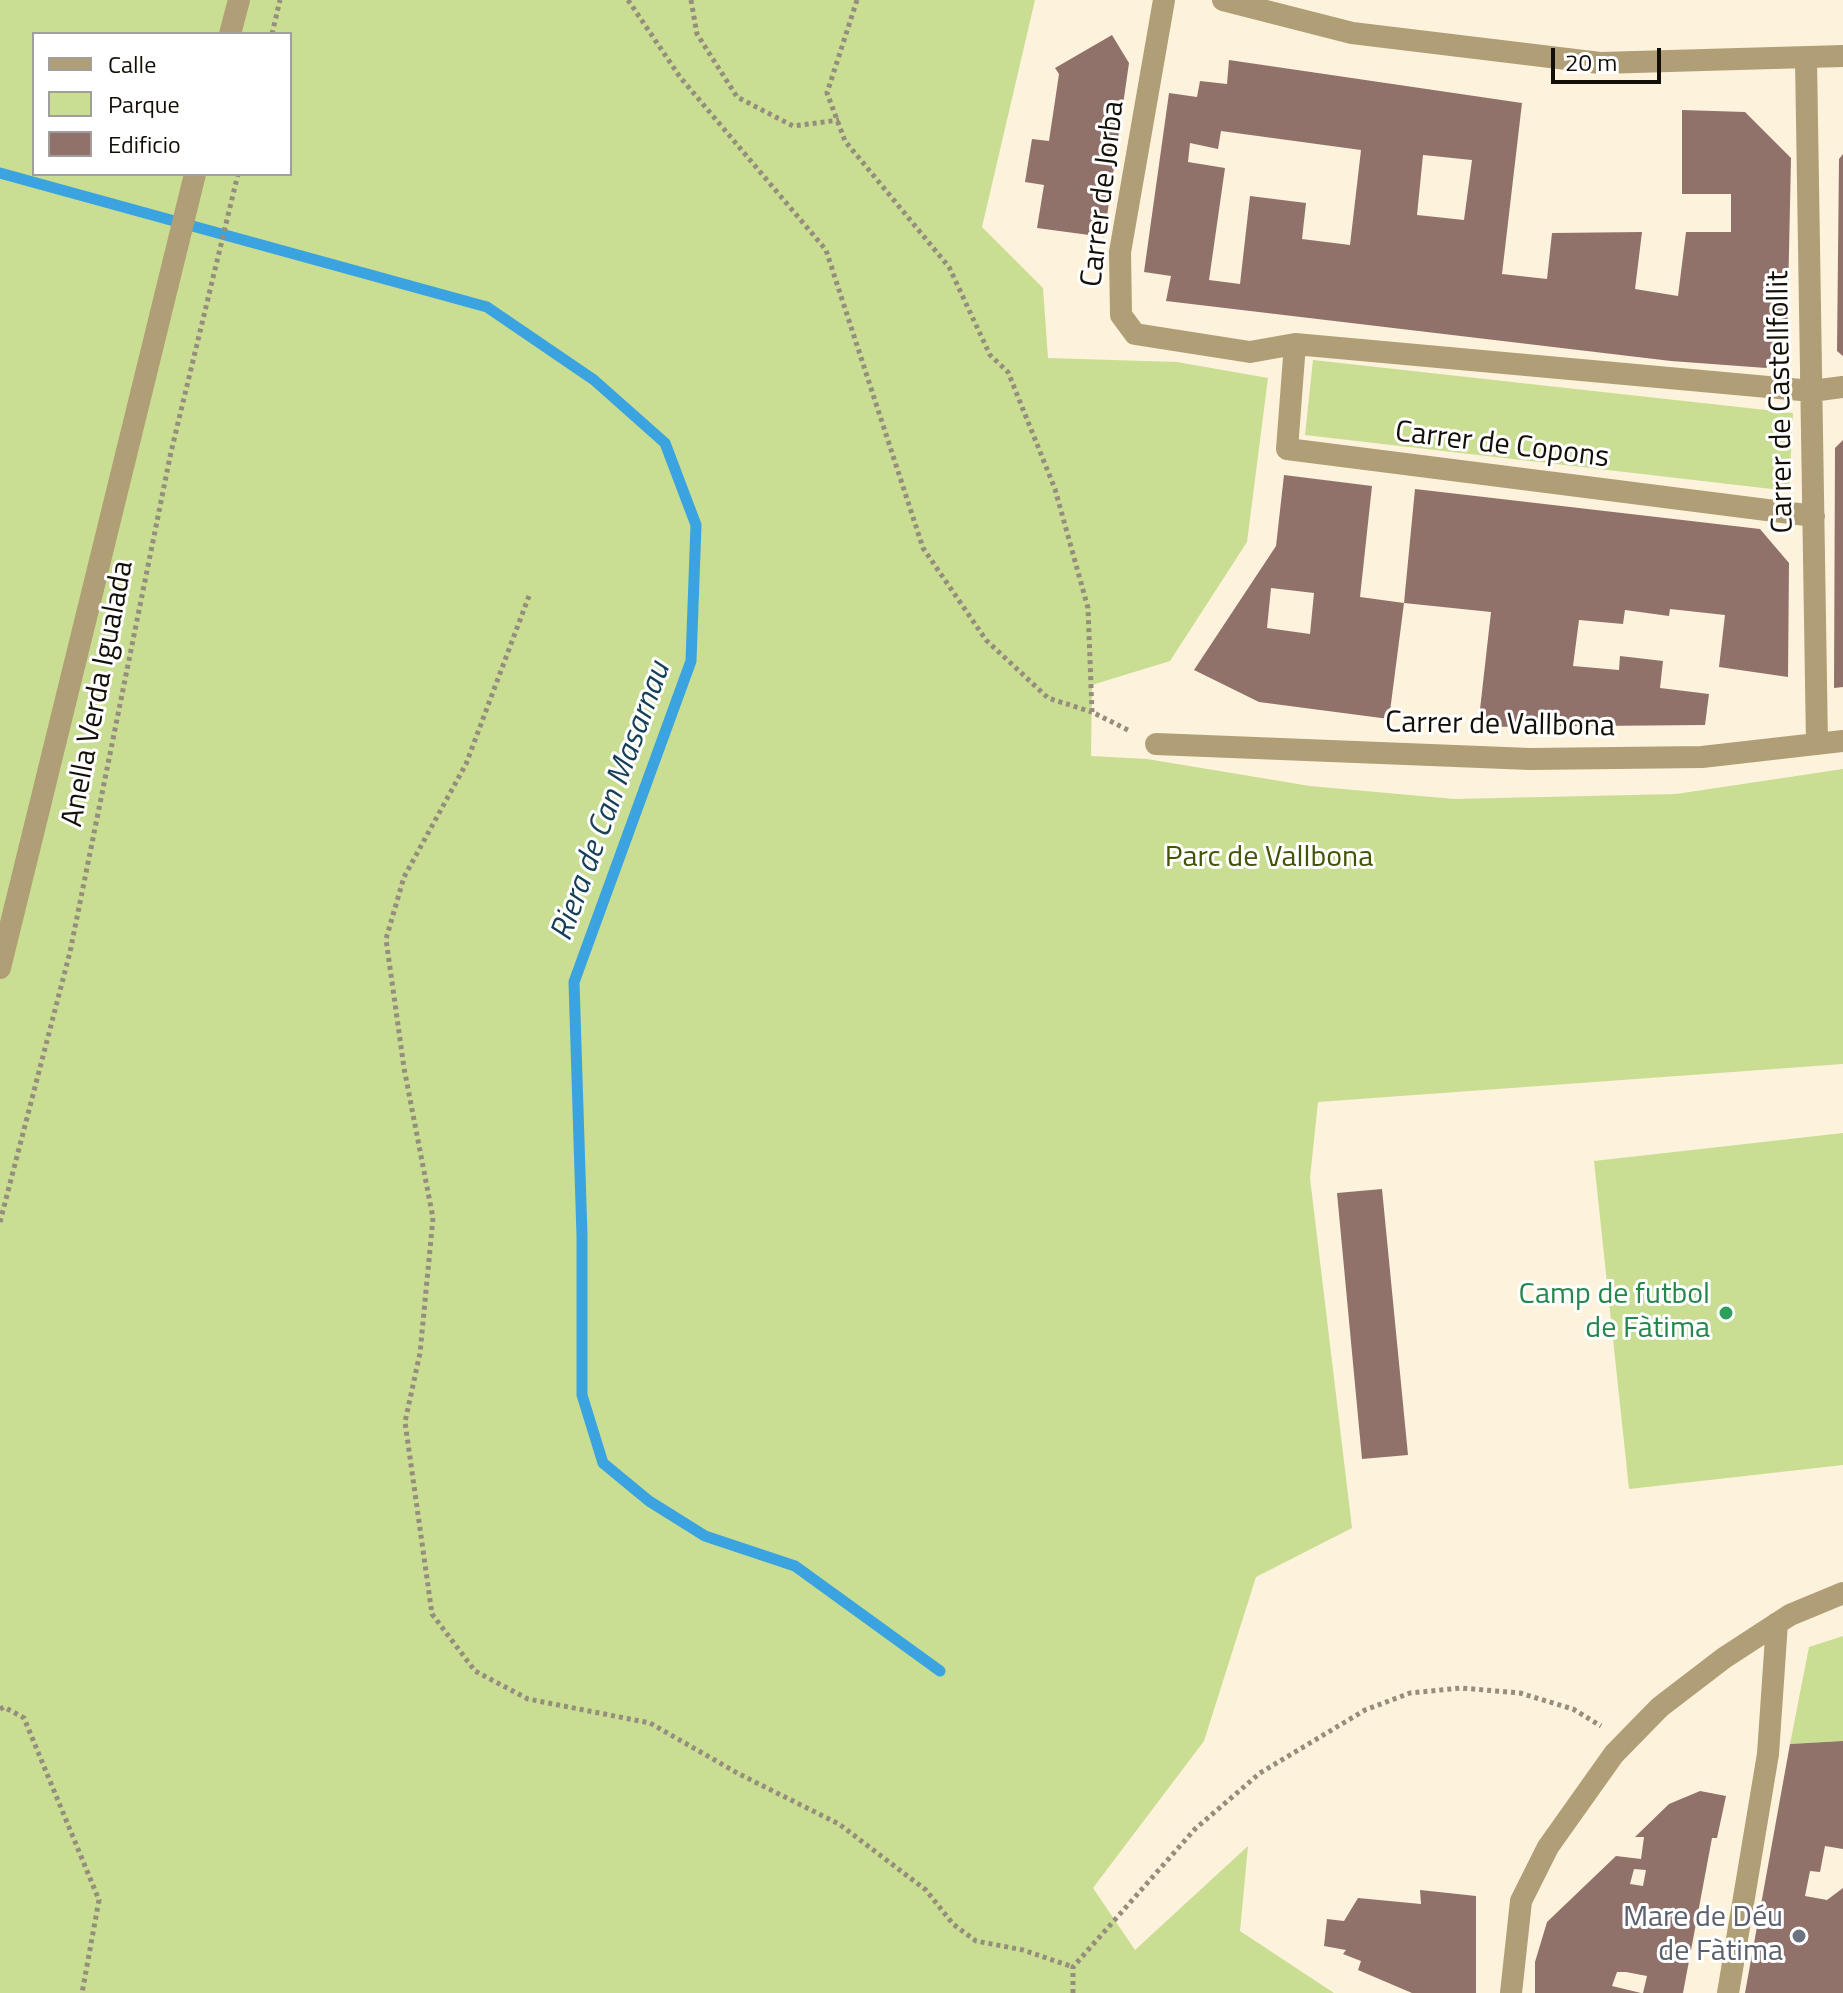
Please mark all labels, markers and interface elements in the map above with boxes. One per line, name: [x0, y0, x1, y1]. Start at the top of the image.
legend: [32, 32, 292, 176]
scale bar: [1555, 32, 1665, 82]
text: 20 m: [1565, 44, 1617, 80]
text: Calle: [108, 46, 156, 82]
text: Parque: [108, 86, 180, 122]
street label: Carrer de Jorba: [1075, 99, 1133, 289]
text: Edificio: [108, 126, 181, 162]
street label: Carrer de Castellfollit: [1762, 270, 1802, 534]
street label: Carrer de Copons: [1393, 415, 1611, 477]
street label: Anella Verda Igualada: [56, 558, 142, 830]
water label: Riera de Can Masarnau: [544, 658, 680, 946]
street label: Carrer de Vallbona: [1385, 706, 1615, 746]
park label: Parc de Vallbona: [1165, 841, 1373, 877]
place label: Camp de futbol de Fàtima: [1519, 1278, 1710, 1348]
marker: Camp de futbol de Fàtima: [1717, 1304, 1735, 1322]
place label: Mare de Déu de Fàtima: [1623, 1901, 1783, 1972]
marker: Mare de Déu de Fàtima: [1790, 1927, 1808, 1945]

